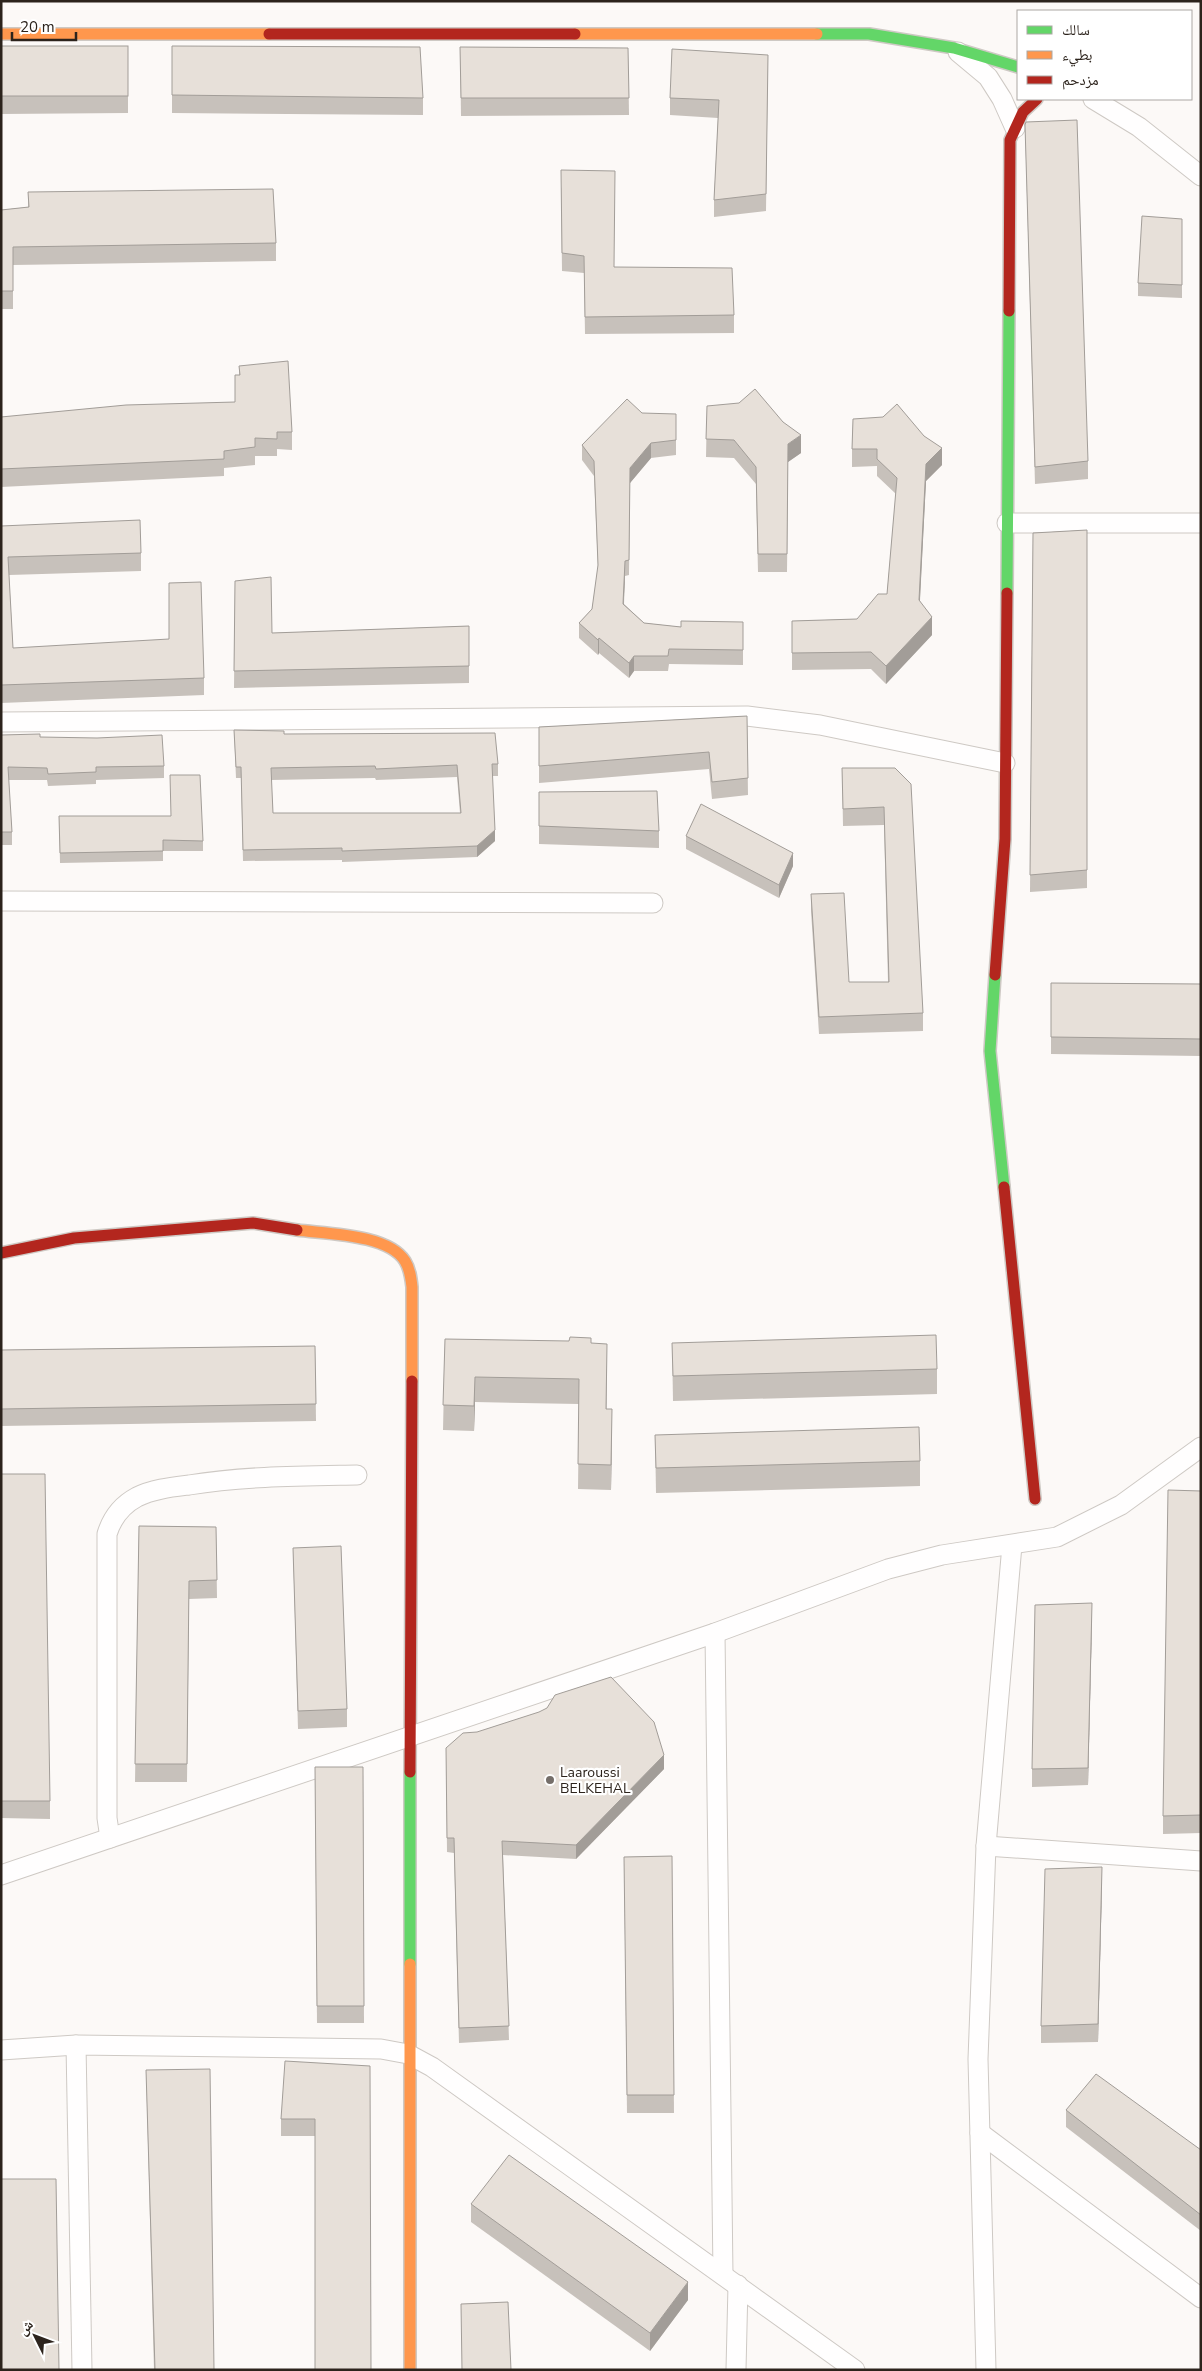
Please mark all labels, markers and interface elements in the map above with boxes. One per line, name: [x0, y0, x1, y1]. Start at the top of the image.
scale bar: [12, 10, 76, 42]
legend: [1017, 10, 1192, 100]
text: 20 m: [20, 17, 55, 37]
text: سالك: [1062, 20, 1090, 40]
text: بطيء: [1062, 45, 1092, 67]
text: مزدحم: [1062, 70, 1099, 90]
place label: Laaroussi BELKEHAL: [560, 1763, 631, 1798]
marker: Laaroussi BELKEHAL: [544, 1774, 556, 1786]
north arrow: [10, 2311, 60, 2361]
text: ش: [14, 2316, 38, 2340]

